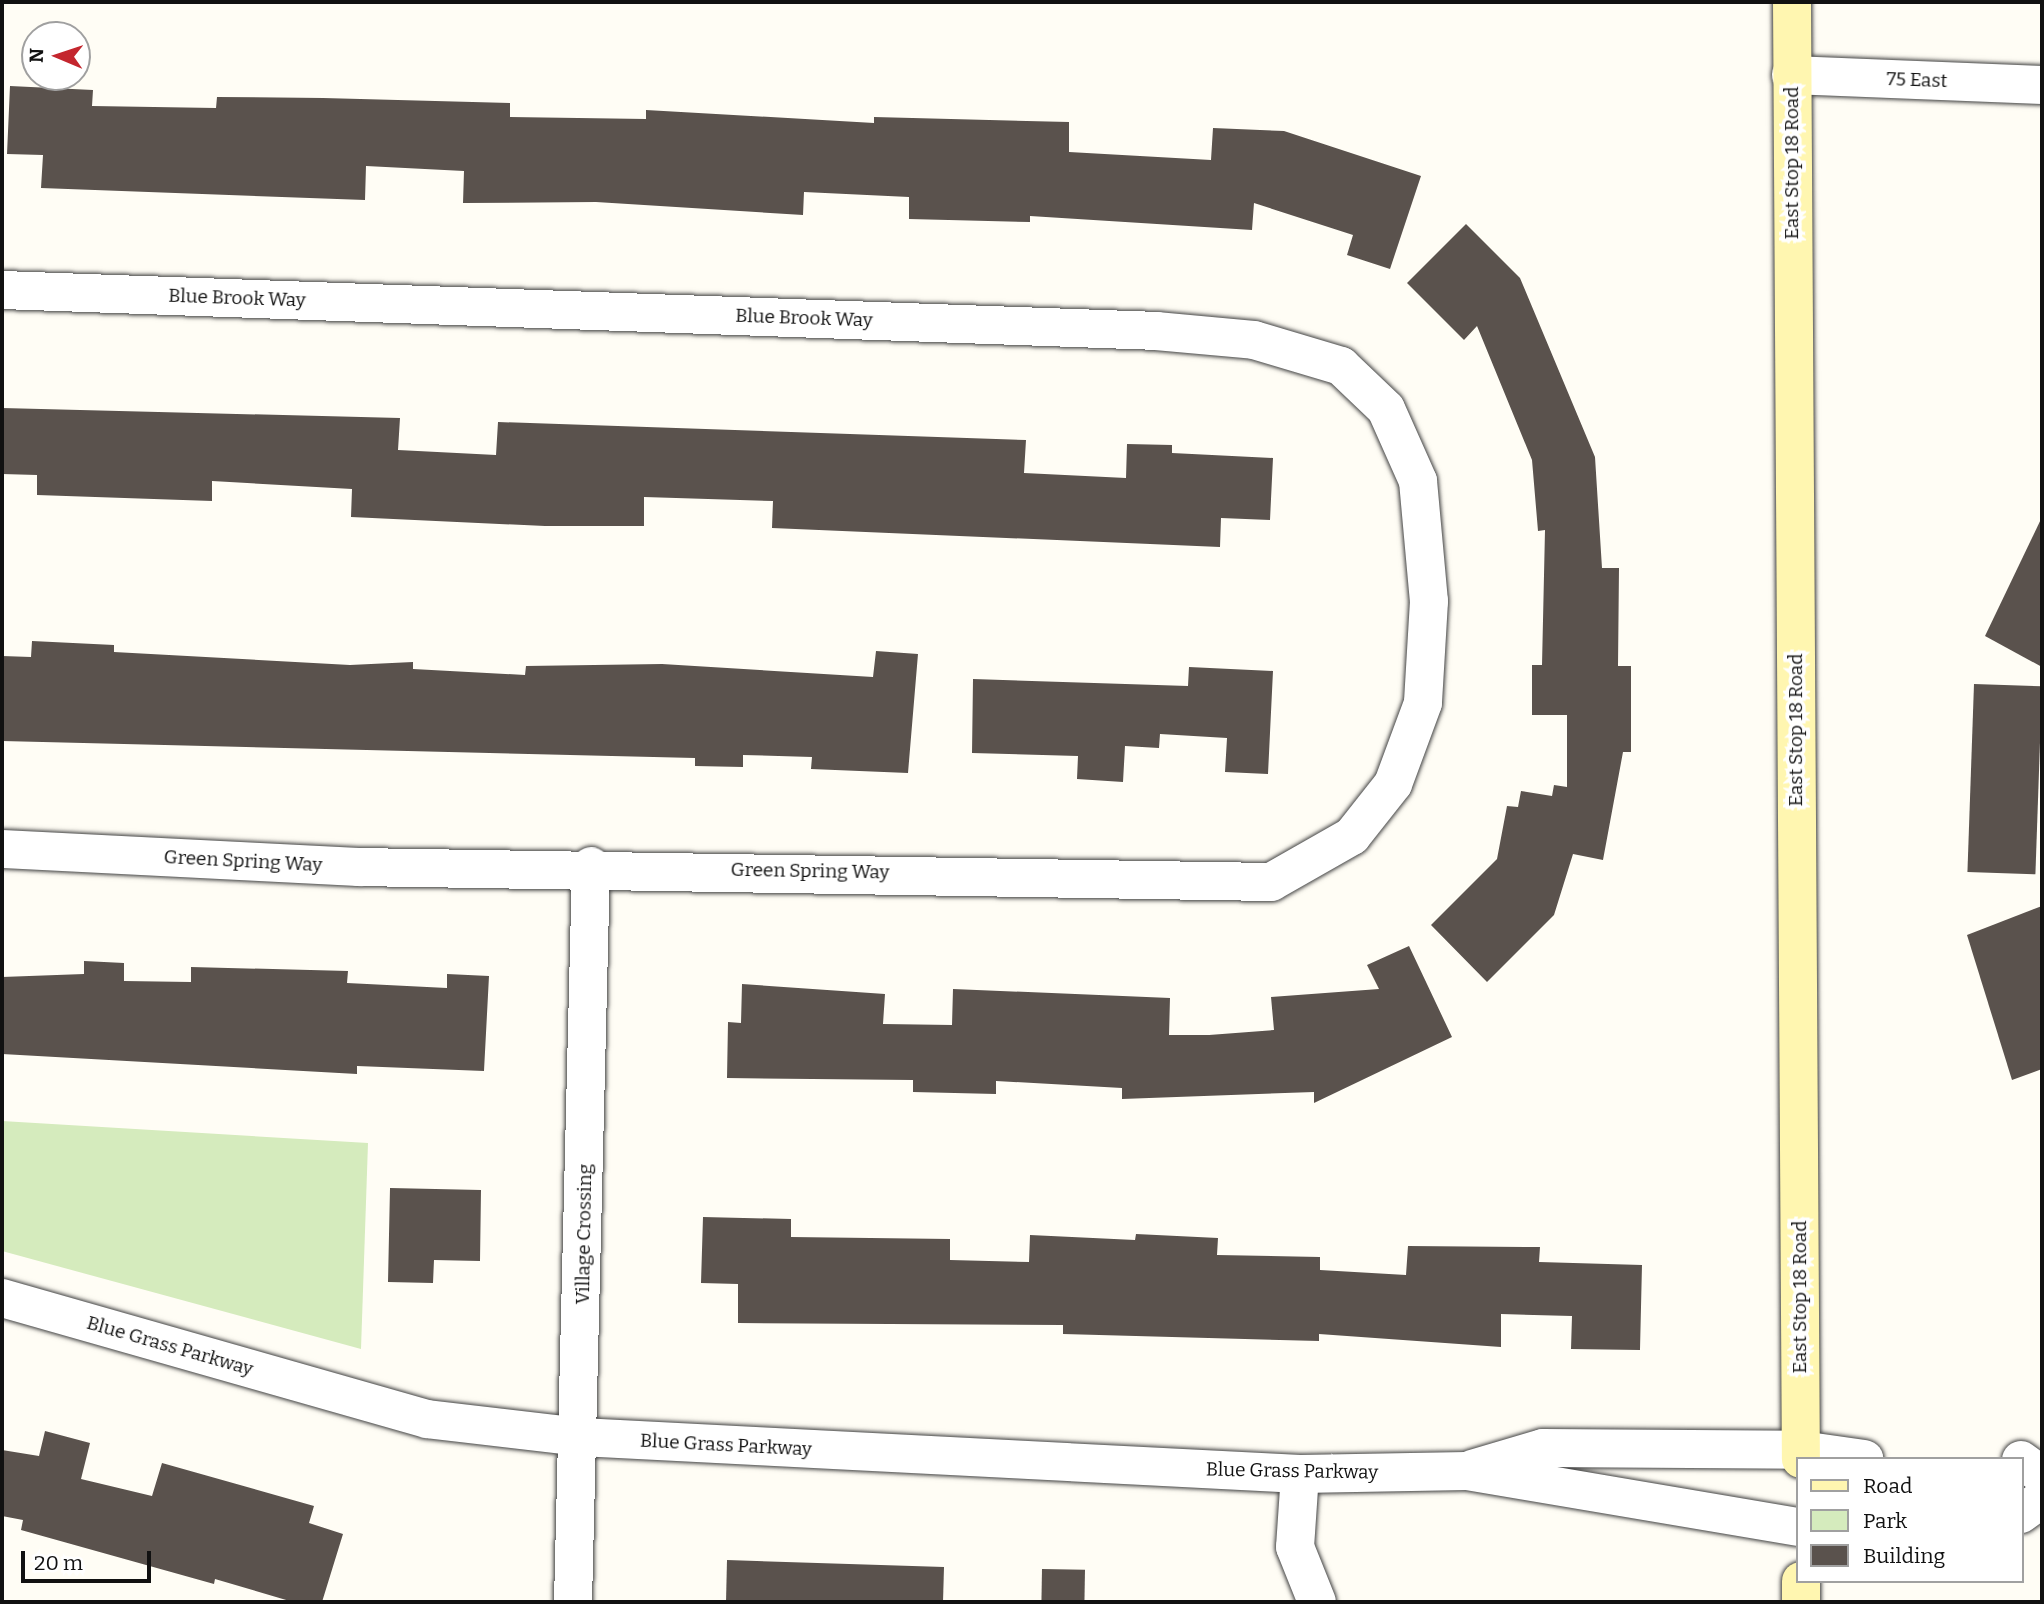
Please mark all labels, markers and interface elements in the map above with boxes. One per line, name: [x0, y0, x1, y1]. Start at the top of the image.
north arrow: [21, 21, 91, 91]
text: N: [25, 48, 48, 63]
street label: 75 East: [1886, 68, 1948, 92]
street label: East Stop 18 Road: [1781, 86, 1803, 240]
street label: Blue Brook Way: [168, 284, 306, 312]
street label: Blue Brook Way: [735, 304, 873, 332]
street label: East Stop 18 Road: [1785, 653, 1807, 807]
street label: Green Spring Way: [163, 845, 323, 877]
street label: Green Spring Way: [730, 858, 890, 884]
street label: Village Crossing: [571, 1163, 597, 1305]
street label: East Stop 18 Road: [1789, 1220, 1811, 1374]
street label: Blue Grass Parkway: [84, 1311, 256, 1381]
street label: Blue Grass Parkway: [639, 1429, 813, 1461]
legend: [1796, 1457, 2023, 1583]
street label: Blue Grass Parkway: [1206, 1458, 1378, 1484]
text: Road: [1863, 1473, 1912, 1499]
text: Park: [1863, 1508, 1907, 1534]
scale bar: [24, 1538, 154, 1582]
text: Building: [1863, 1543, 1945, 1569]
text: 20 m: [34, 1550, 83, 1576]

